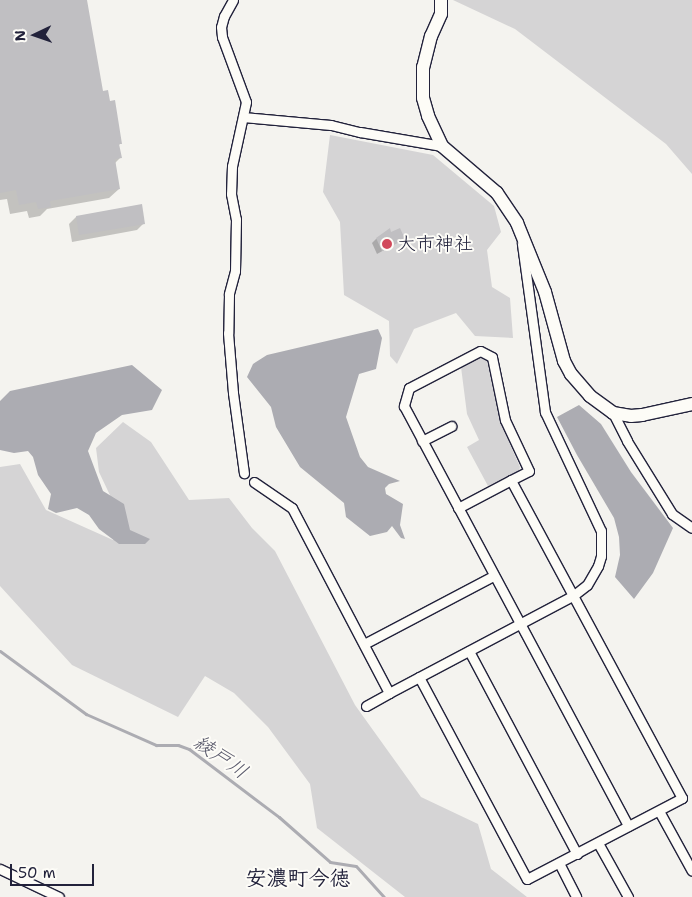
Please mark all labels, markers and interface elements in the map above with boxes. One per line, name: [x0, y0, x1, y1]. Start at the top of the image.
north arrow: [10, 10, 60, 60]
text: N: [11, 30, 29, 42]
place label: 大市神社: [397, 233, 473, 255]
marker: 大市神社: [381, 238, 393, 250]
water label: 綾戸川: [190, 730, 252, 784]
scale bar: [12, 854, 96, 886]
text: 50 m: [18, 863, 56, 883]
district label: 安濃町今徳: [246, 865, 350, 891]

